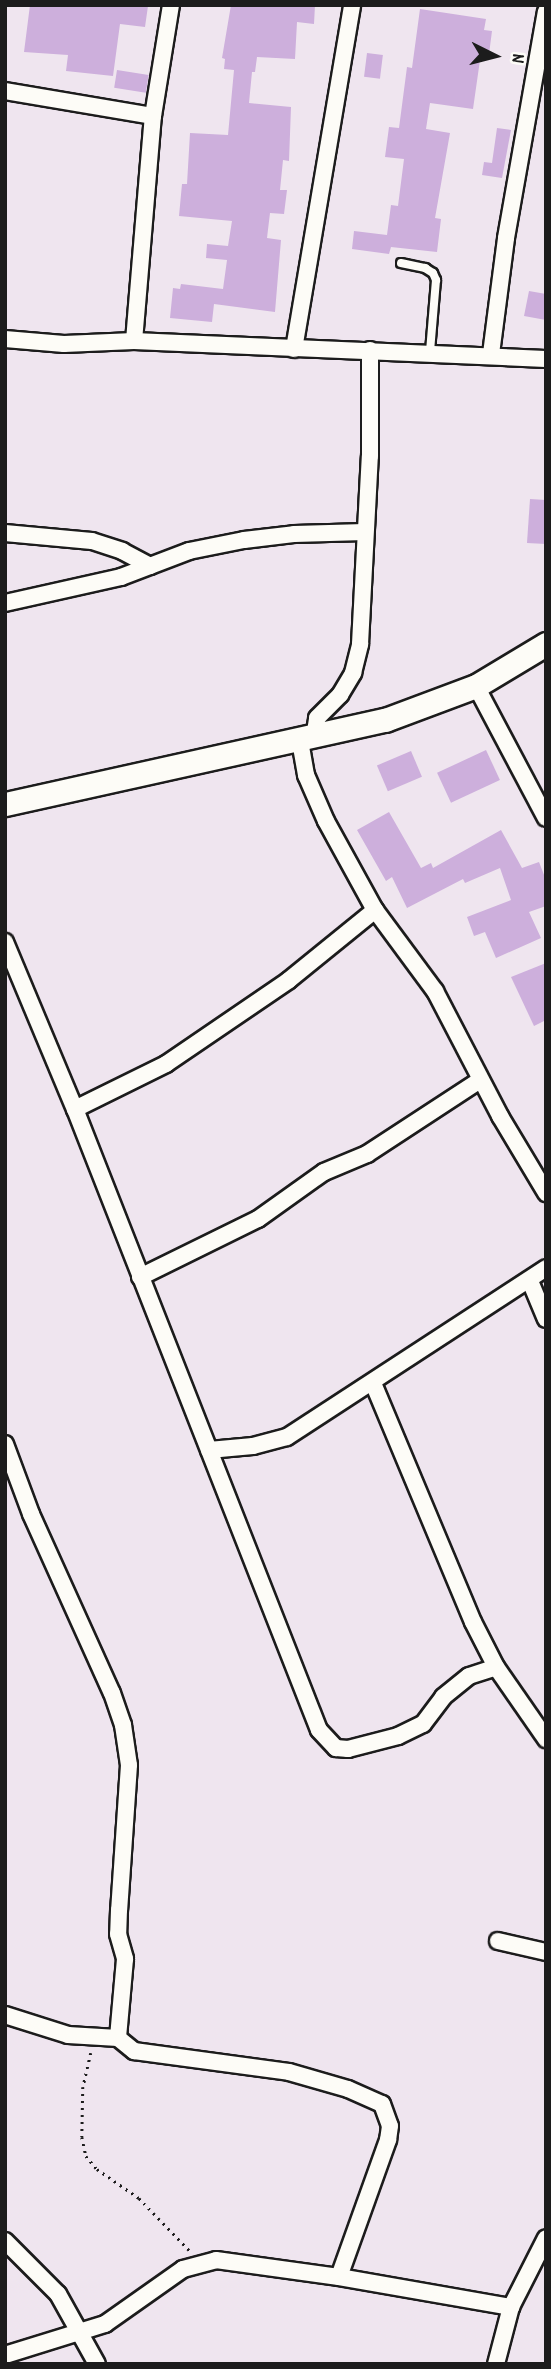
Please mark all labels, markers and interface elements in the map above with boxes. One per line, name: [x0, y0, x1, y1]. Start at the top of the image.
north arrow: [460, 21, 530, 91]
text: N: [502, 52, 530, 64]

